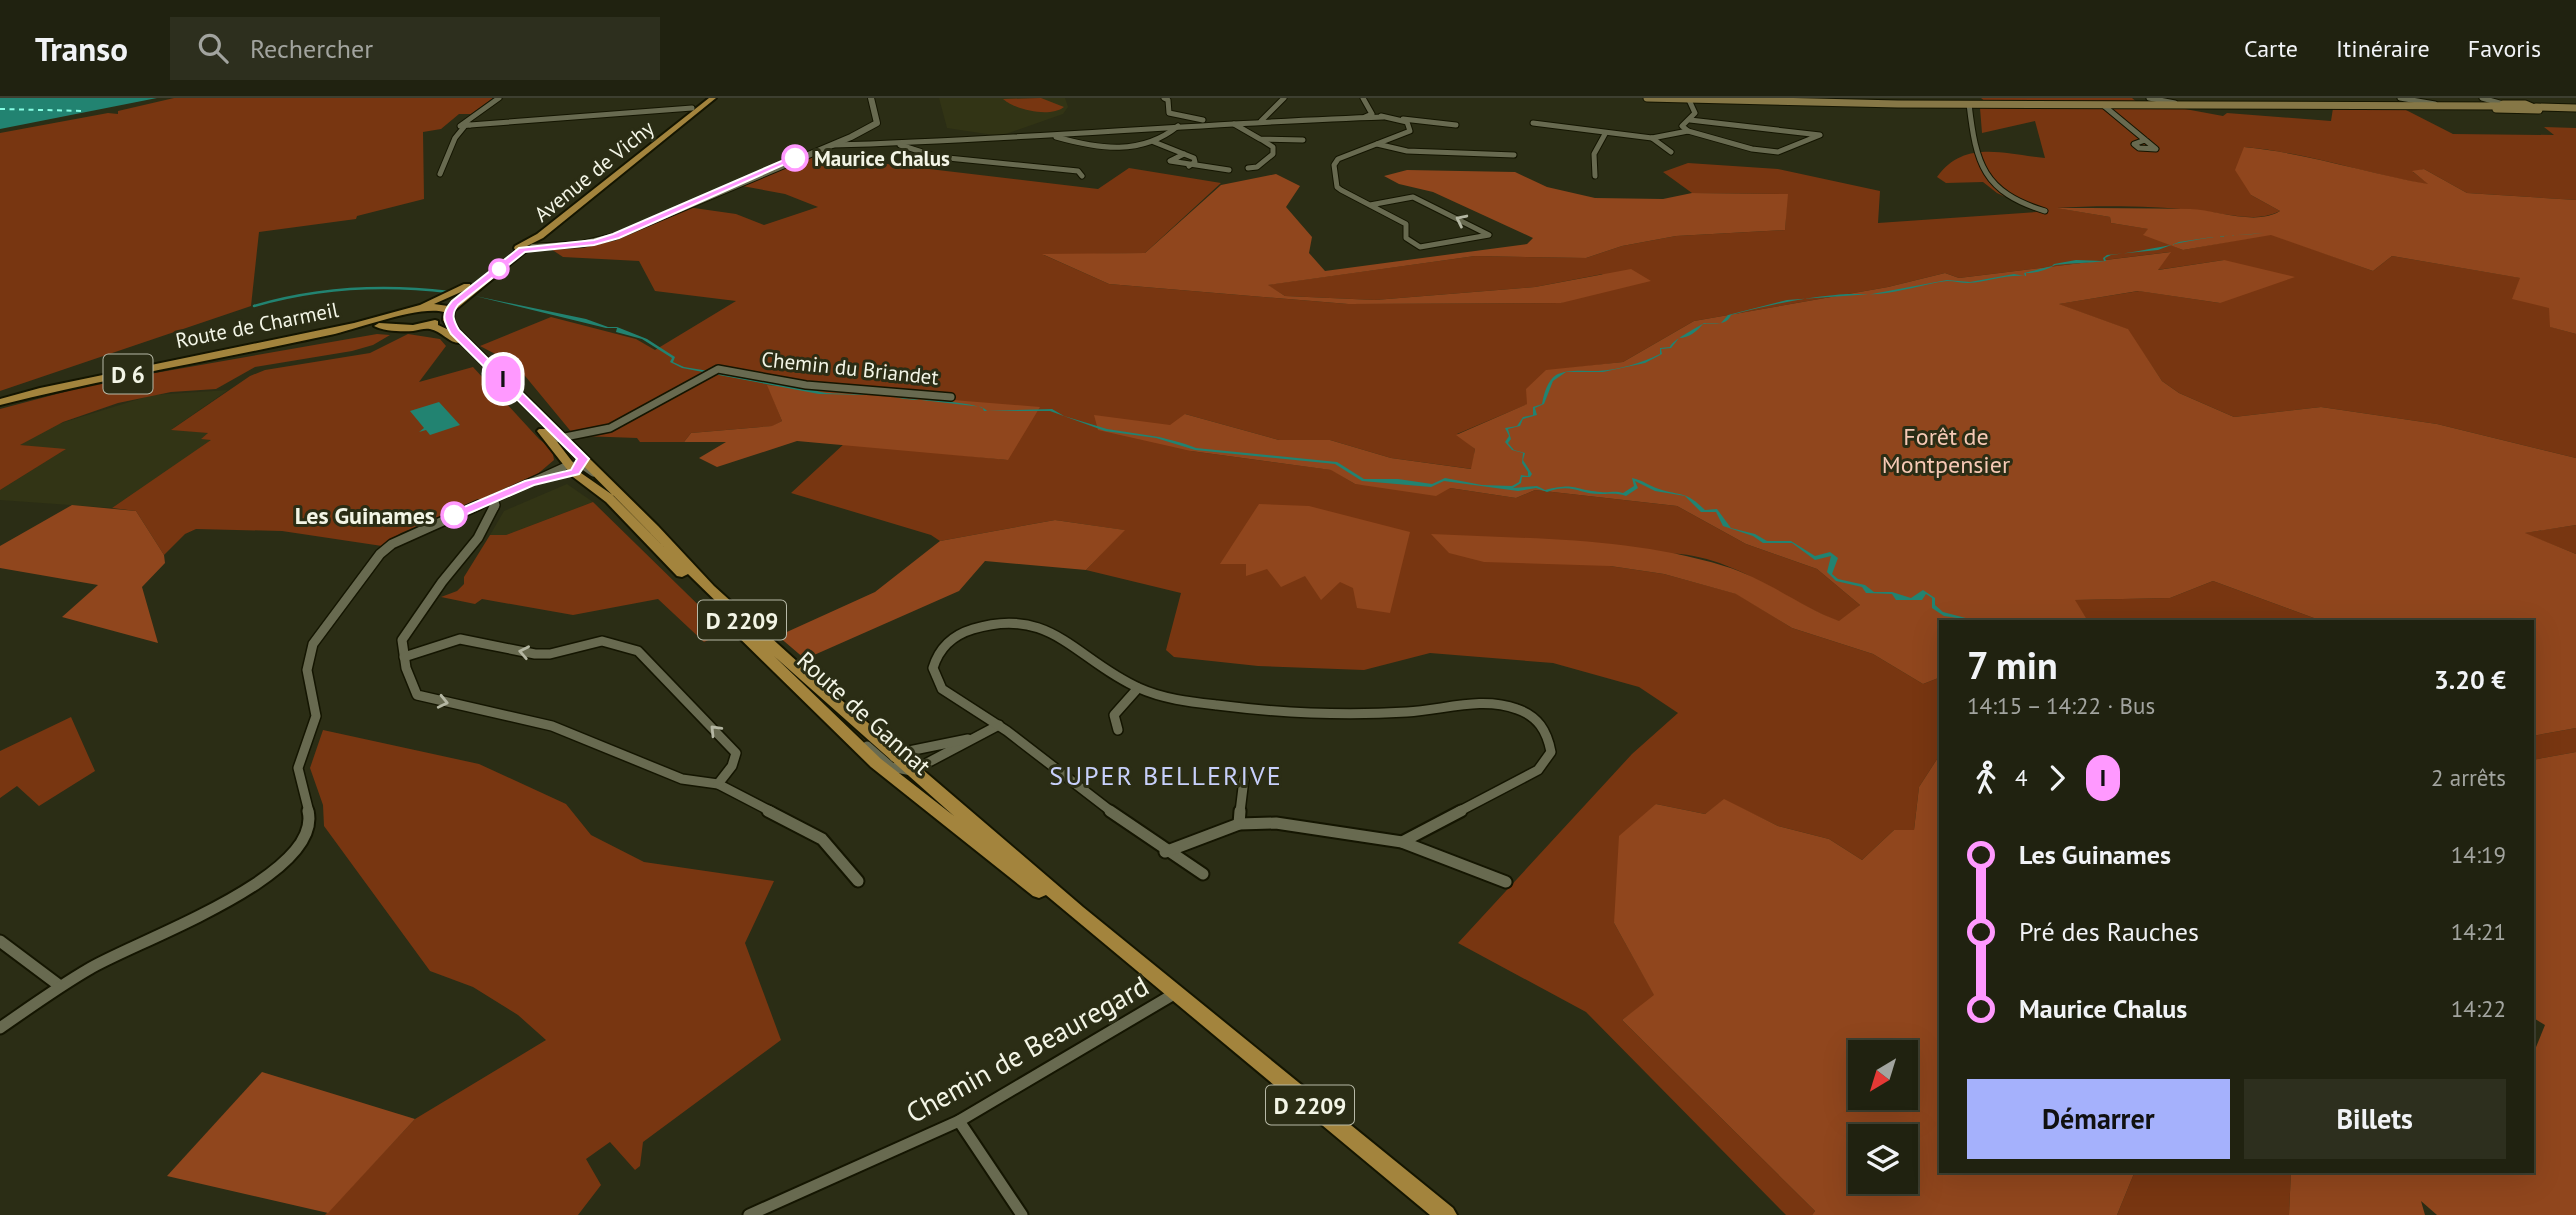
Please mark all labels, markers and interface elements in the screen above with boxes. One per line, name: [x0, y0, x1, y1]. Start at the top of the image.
search box: [170, 17, 660, 80]
text: Transo: [35, 27, 128, 70]
icon: search: [194, 29, 232, 67]
text: Rechercher: [250, 32, 373, 65]
text: Carte: [2244, 33, 2298, 64]
text: Itinéraire: [2336, 33, 2430, 64]
text: Favoris: [2468, 33, 2541, 64]
street label: Avenue de Vichy: [529, 114, 660, 228]
marker: Maurice Chalus: [782, 145, 808, 171]
place label: Maurice Chalus: [814, 145, 950, 172]
one-way arrow: [1456, 215, 1468, 229]
unlabelled marker: [489, 259, 509, 279]
street label: Route de Charmeil: [173, 296, 341, 354]
street label: Chemin du Briandet: [760, 345, 940, 391]
road number: D 6: [104, 354, 152, 394]
line badge: I: [480, 356, 526, 402]
text: I: [500, 363, 506, 394]
park label: Forêt de Montpensier: [1882, 421, 2010, 480]
place label: Les Guinames: [295, 500, 435, 531]
marker: Les Guinames: [441, 502, 467, 528]
road number: D 2209: [698, 600, 786, 640]
text: 7 min: [1967, 640, 2058, 689]
one-way arrow: [518, 645, 530, 660]
street label: Route de Gannat: [791, 645, 937, 781]
text: 3.20 €: [2434, 663, 2506, 696]
text: 14:15 – 14:22 · Bus: [1967, 691, 2155, 720]
one-way arrow: [437, 693, 449, 708]
one-way arrow: [710, 725, 723, 738]
district label: SUPER BELLERIVE: [1049, 759, 1283, 792]
icon: walk: [1967, 759, 2005, 797]
icon: forward: [2038, 759, 2076, 797]
text: I: [2100, 762, 2106, 793]
text: 4: [2015, 763, 2028, 792]
text: 2 arrêts: [2431, 763, 2506, 792]
text: Les Guinames: [2019, 838, 2171, 871]
text: 14:19: [2451, 840, 2506, 869]
text: Pré des Rauches: [2019, 915, 2199, 948]
text: 14:21: [2451, 917, 2506, 946]
street label: Chemin de Beauregard: [899, 967, 1155, 1131]
text: Maurice Chalus: [2019, 992, 2187, 1025]
text: 14:22: [2451, 994, 2506, 1023]
north arrow: [1848, 1040, 1918, 1110]
map controls: [1848, 1040, 1918, 1194]
button: Démarrer: [1967, 1079, 2230, 1159]
button: Billets: [2244, 1079, 2506, 1159]
road number: D 2209: [1266, 1086, 1354, 1124]
button: layers: [1848, 1124, 1918, 1194]

